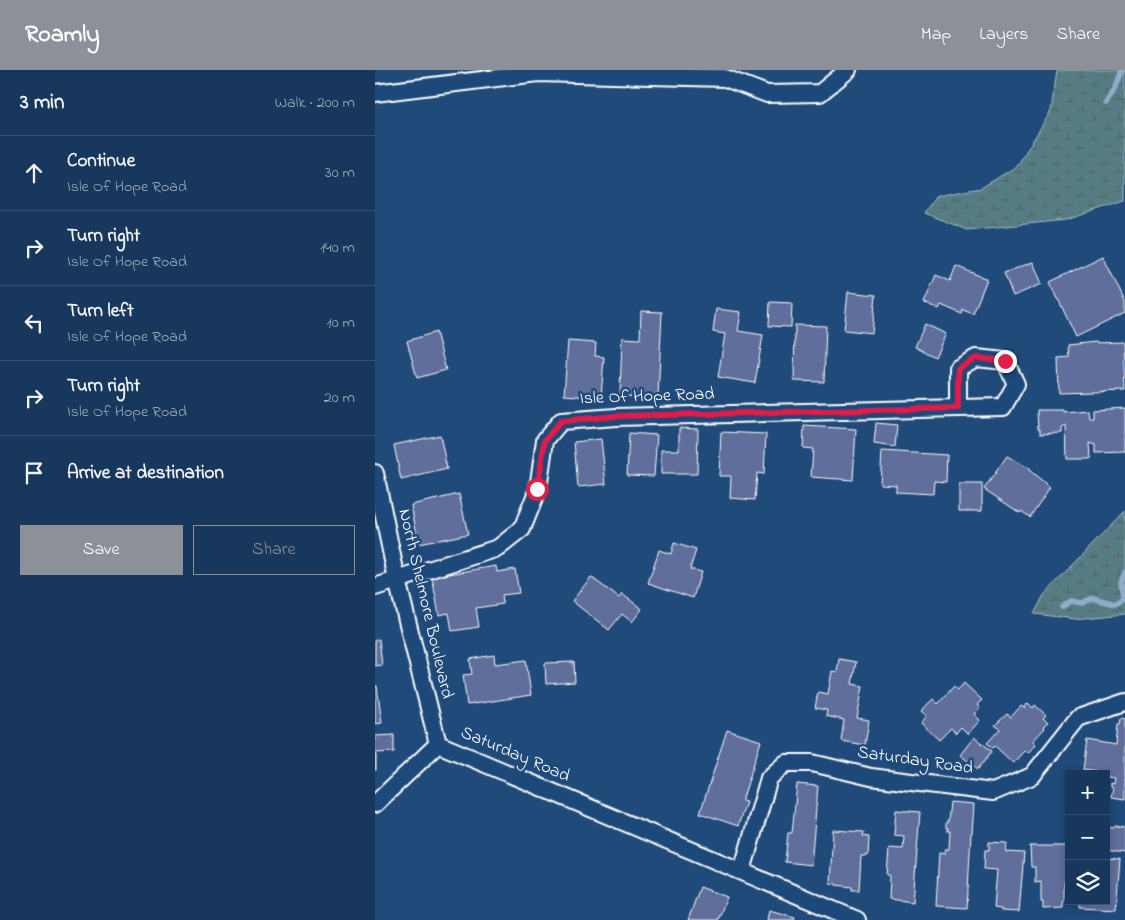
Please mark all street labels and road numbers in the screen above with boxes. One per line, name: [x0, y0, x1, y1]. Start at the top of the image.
street label: Isle Of Hope Road: [579, 382, 715, 412]
street label: North Shelmore Boulevard: [391, 507, 459, 701]
street label: Saturday Road: [456, 720, 574, 790]
street label: Saturday Road: [855, 740, 975, 782]

